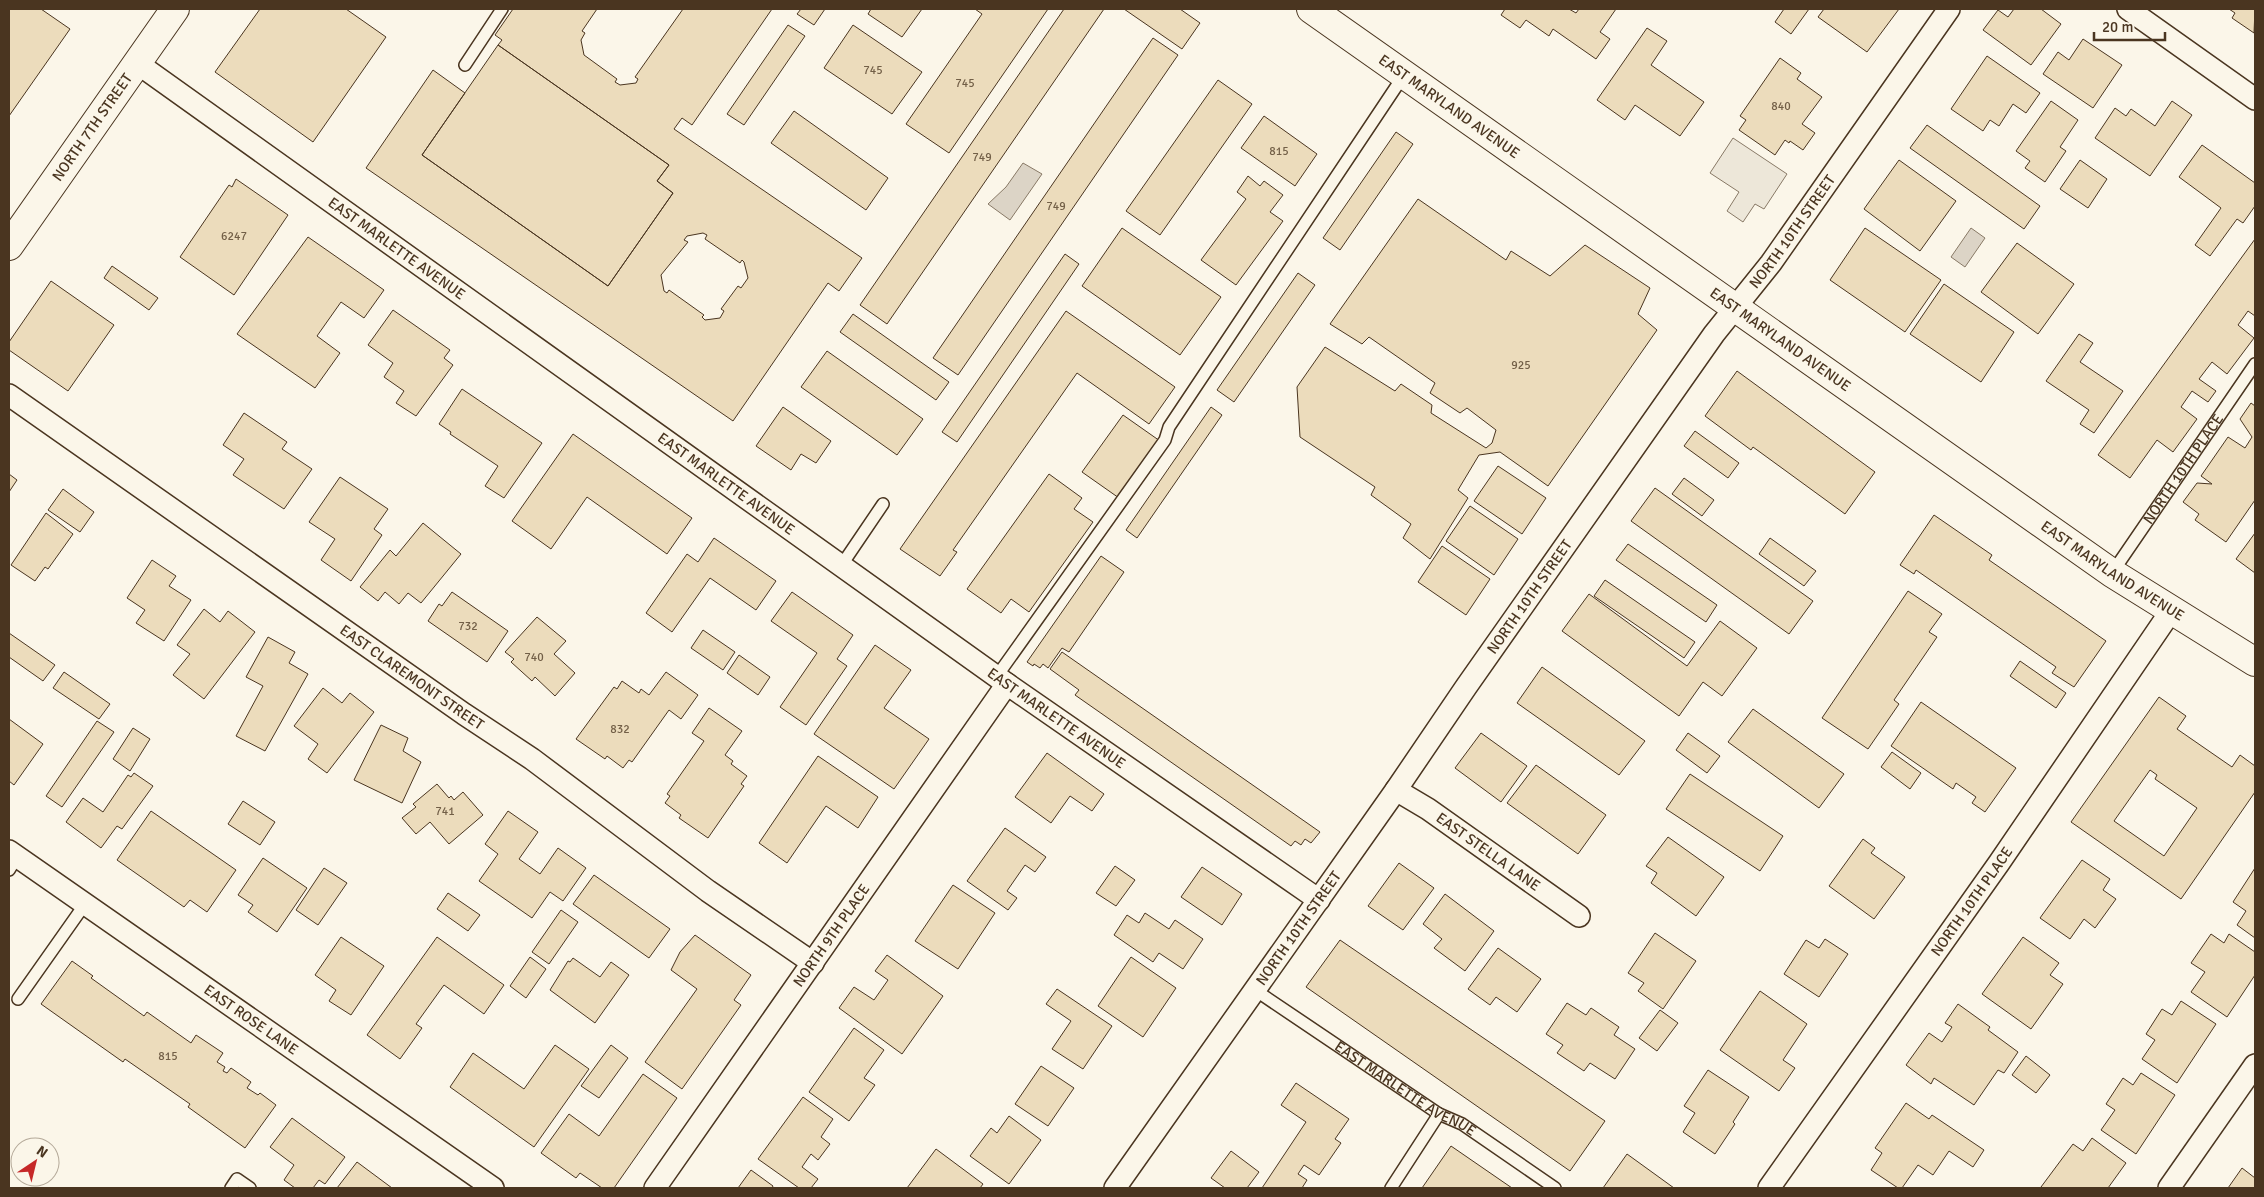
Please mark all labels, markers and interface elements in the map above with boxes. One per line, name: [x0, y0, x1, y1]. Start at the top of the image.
scale bar: [2094, 10, 2165, 42]
text: 20 m: [2102, 18, 2133, 36]
street label: EAST MARYLAND AVENUE: [1375, 51, 1523, 162]
house number: 745: [863, 63, 883, 78]
street label: NORTH 7TH STREET: [48, 69, 136, 185]
house number: 745: [955, 76, 975, 91]
house number: 840: [1771, 99, 1791, 114]
house number: 815: [1269, 144, 1289, 159]
house number: 749: [972, 150, 992, 165]
street label: NORTH 10TH STREET: [1745, 171, 1839, 292]
street label: EAST MARLETTE AVENUE: [325, 193, 469, 303]
house number: 749: [1046, 199, 1066, 214]
house number: 6247: [221, 229, 247, 244]
street label: EAST MARYLAND AVENUE: [1706, 284, 1854, 395]
house number: 925: [1511, 358, 1531, 373]
street label: NORTH 10TH PLACE: [2139, 410, 2227, 528]
street label: EAST MARLETTE AVENUE: [654, 429, 798, 539]
street label: EAST MARYLAND AVENUE: [2038, 517, 2188, 625]
street label: NORTH 10TH STREET: [1483, 536, 1576, 657]
house number: 732: [458, 619, 478, 634]
street label: EAST CLAREMONT STREET: [337, 621, 488, 734]
house number: 740: [524, 650, 544, 665]
street label: EAST MARLETTE AVENUE: [984, 664, 1129, 772]
house number: 832: [610, 722, 630, 737]
house number: 741: [435, 804, 455, 819]
street label: EAST STELLA LANE: [1433, 809, 1544, 895]
street label: NORTH 10TH PLACE: [1927, 843, 2016, 960]
street label: NORTH 10TH STREET: [1252, 867, 1345, 989]
street label: NORTH 9TH PLACE: [789, 881, 873, 990]
street label: EAST ROSE LANE: [201, 981, 302, 1059]
street label: EAST MARLETTE AVENUE: [1331, 1037, 1480, 1140]
house number: 815: [158, 1049, 178, 1064]
north arrow: [10, 1137, 60, 1187]
text: N: [33, 1142, 51, 1162]

